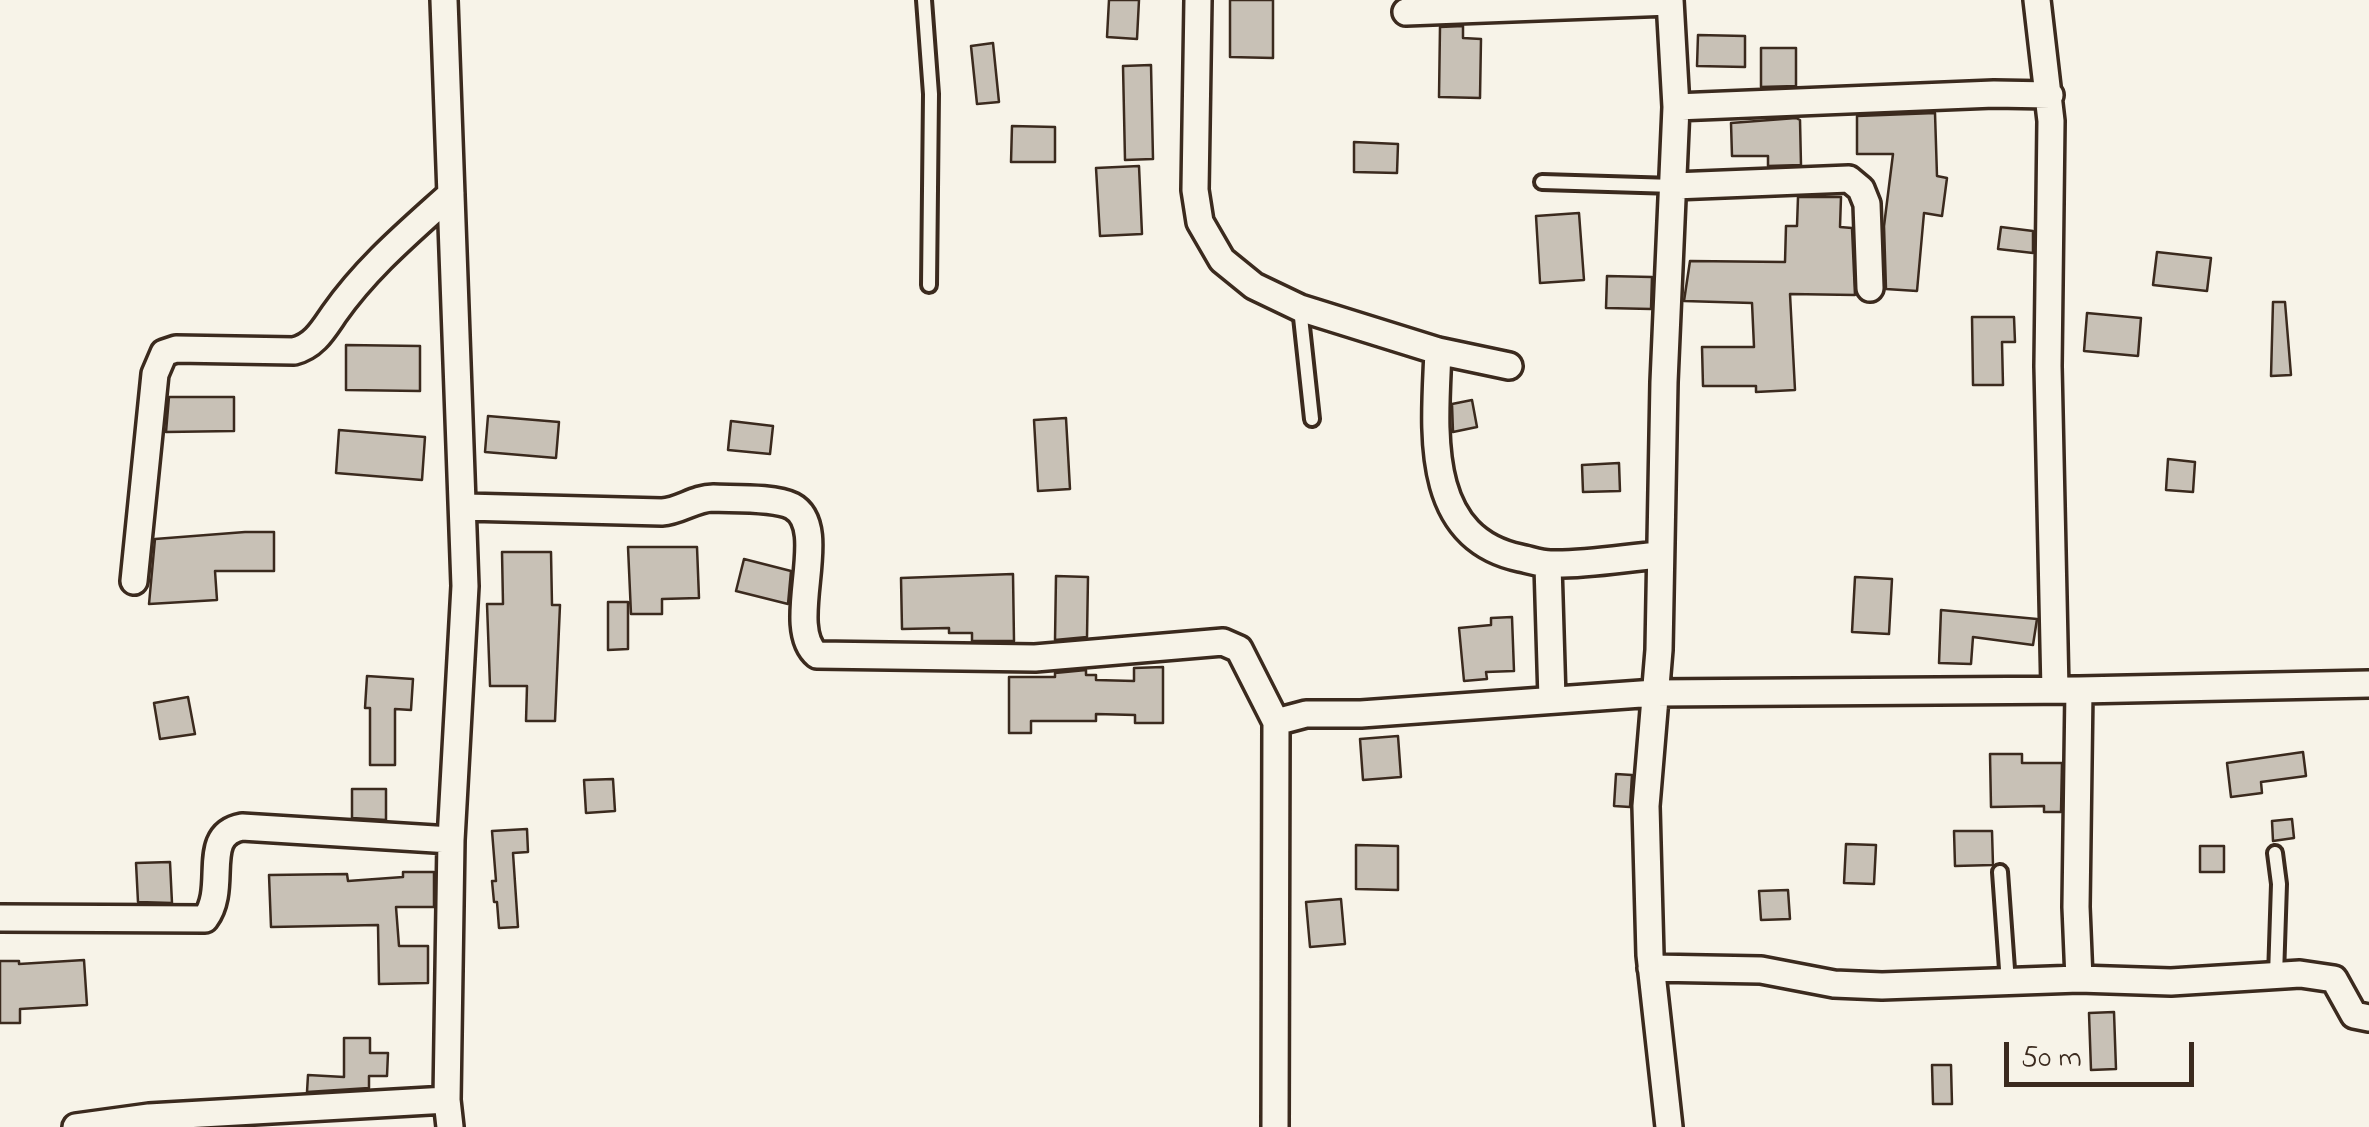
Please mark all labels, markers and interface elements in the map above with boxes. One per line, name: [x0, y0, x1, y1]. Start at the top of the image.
scale bar: [2009, 1022, 2199, 1084]
text: 50 m: [2021, 1037, 2082, 1081]

